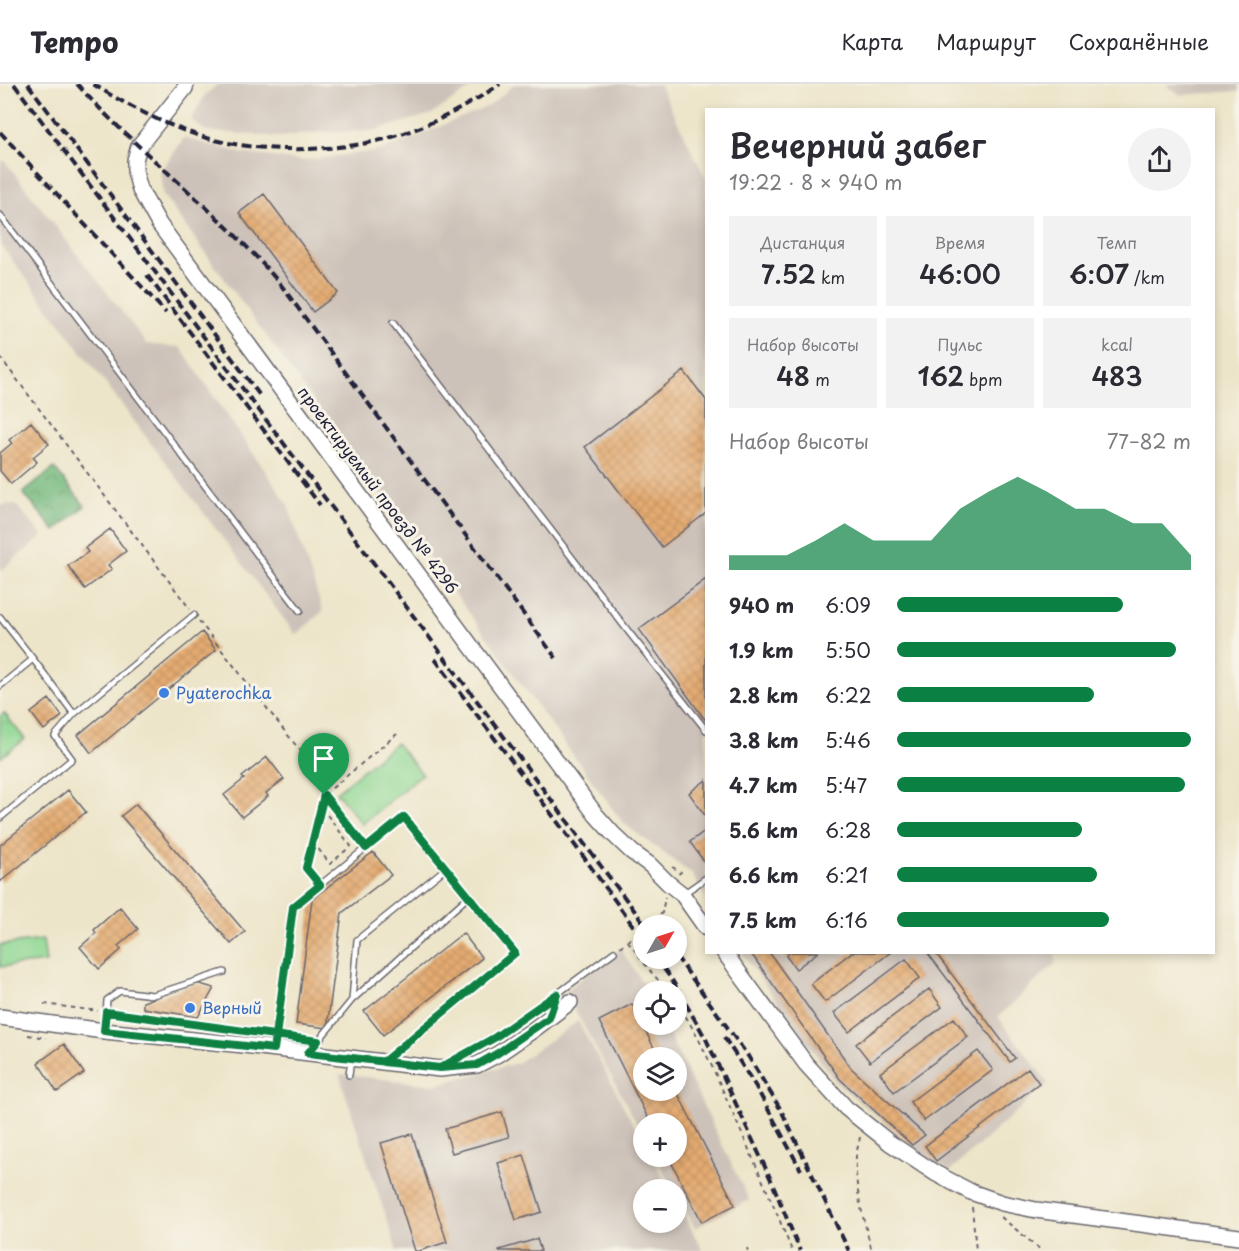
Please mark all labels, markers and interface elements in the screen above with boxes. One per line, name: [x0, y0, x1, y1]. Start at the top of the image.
text: Tempo: [30, 20, 118, 63]
text: Карта: [842, 25, 903, 57]
text: Маршрут: [936, 25, 1036, 57]
text: Сохранённые: [1069, 25, 1209, 57]
text: Вечерний забег: [729, 119, 986, 169]
button: share: [1128, 128, 1191, 191]
text: 19:22 · 8 × 940 m: [729, 167, 902, 197]
text: Дистанция: [761, 230, 845, 254]
text: Время: [934, 230, 986, 254]
text: Темп: [1097, 230, 1137, 254]
text: 7.52: [761, 254, 816, 293]
text: 46:00: [919, 254, 1001, 293]
text: 6:07: [1069, 254, 1129, 293]
text: km: [816, 265, 845, 289]
text: /km: [1129, 265, 1165, 289]
text: Набор высоты: [747, 332, 859, 356]
text: Пульс: [937, 332, 983, 356]
text: kcal: [1101, 332, 1133, 356]
text: 48: [776, 356, 810, 395]
text: 162: [917, 356, 964, 395]
text: 483: [1091, 356, 1143, 395]
text: m: [810, 367, 830, 391]
text: bpm: [964, 367, 1003, 391]
street label: проектируемый проезд № 4296: [293, 381, 465, 598]
text: Набор высоты: [729, 426, 869, 456]
text: 77–82 m: [1107, 426, 1191, 456]
text: 940 m: [729, 590, 794, 620]
text: 6:09: [825, 590, 871, 620]
text: 1.9 km: [729, 635, 794, 665]
text: 5:50: [825, 635, 871, 665]
place label: Pyaterochka: [176, 680, 271, 704]
text: 2.8 km: [729, 680, 798, 710]
text: 6:22: [825, 680, 872, 710]
marker: Pyaterochka: [157, 686, 171, 700]
text: 3.8 km: [729, 725, 799, 755]
text: 5:46: [825, 725, 871, 755]
pin: [298, 733, 349, 795]
icon: arrive: [307, 742, 340, 775]
text: 4.7 km: [729, 770, 798, 800]
text: 5:47: [825, 770, 867, 800]
text: 5.6 km: [729, 815, 798, 845]
text: 6:28: [825, 815, 871, 845]
text: 6.6 km: [729, 860, 799, 890]
text: 6:21: [825, 860, 868, 890]
text: 7.5 km: [729, 905, 797, 935]
text: 6:16: [825, 905, 868, 935]
north arrow: [633, 915, 687, 969]
map controls: [633, 915, 687, 1233]
button: locate: [633, 981, 687, 1035]
place label: Верный: [202, 995, 262, 1019]
marker: Верный: [183, 1001, 197, 1015]
button: layers: [633, 1047, 687, 1101]
button: +: [633, 1113, 687, 1167]
button: −: [633, 1179, 687, 1233]

